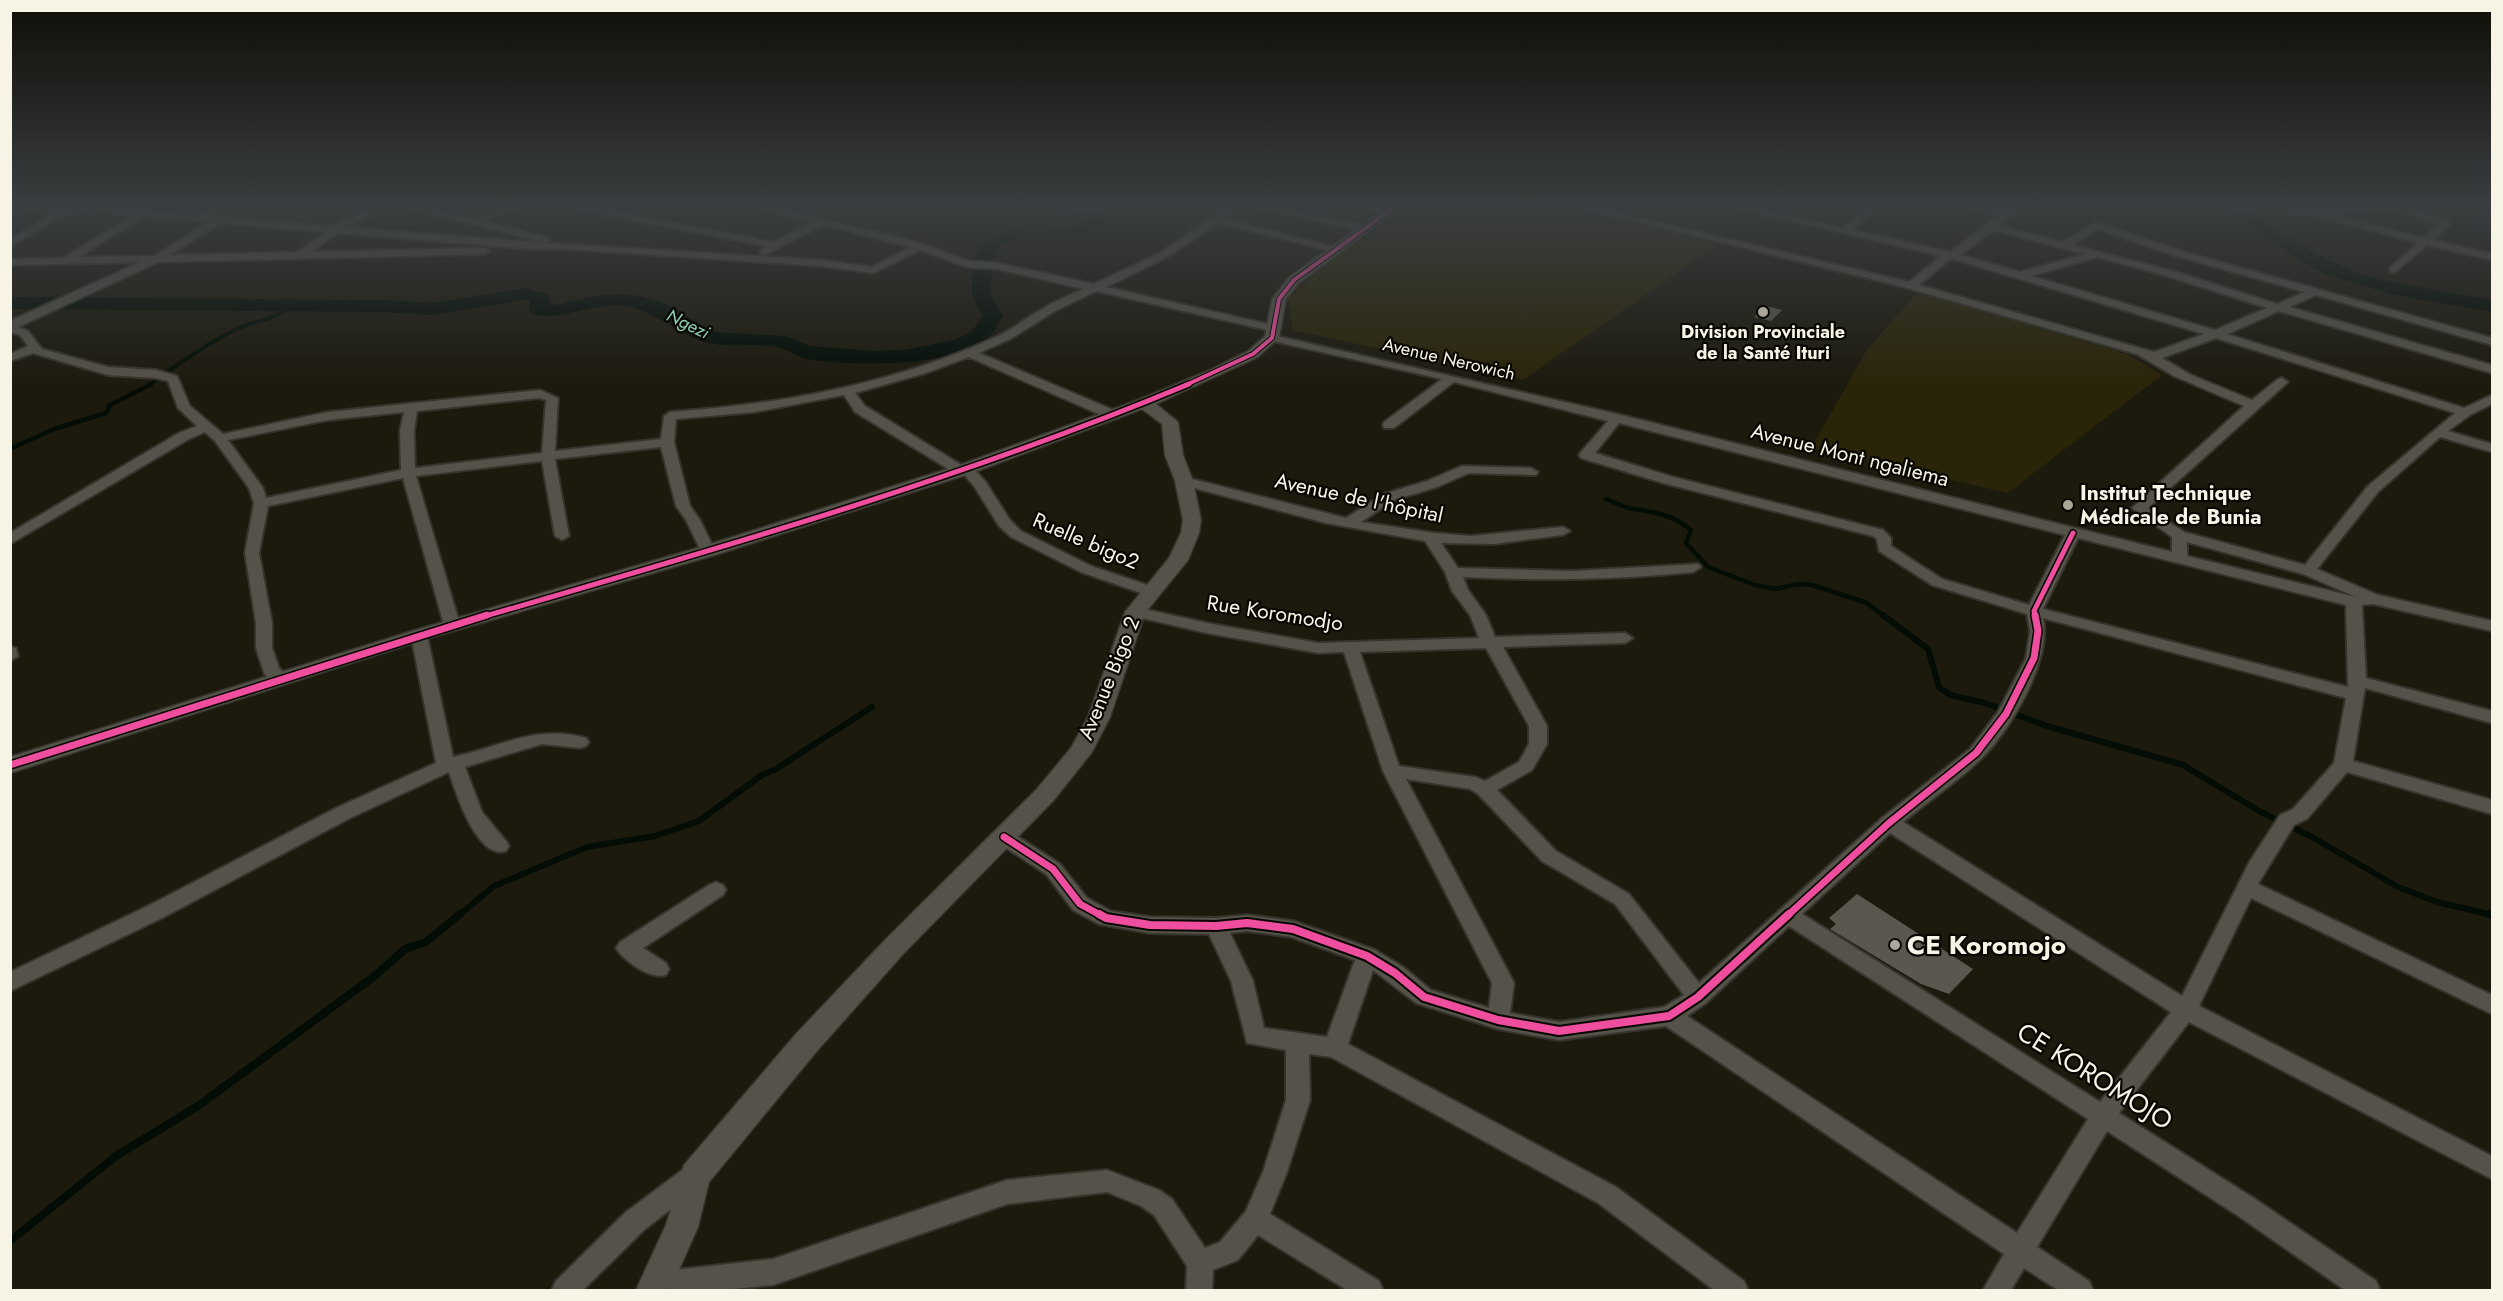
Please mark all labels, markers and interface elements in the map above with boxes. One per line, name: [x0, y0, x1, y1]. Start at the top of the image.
water label: Ngezi: [662, 302, 714, 346]
marker: Division Provinciale de la Santé Ituri: [1756, 305, 1770, 319]
place label: Division Provinciale de la Santé Ituri: [1681, 319, 1845, 366]
street label: Avenue Nerowich: [1380, 331, 1518, 387]
street label: Avenue Mont ngaliema: [1748, 416, 1952, 494]
street label: Avenue de l'hôpital: [1272, 465, 1446, 531]
place label: Institut Technique Médicale de Bunia: [2080, 478, 2262, 532]
marker: Institut Technique Médicale de Bunia: [2061, 498, 2075, 512]
street label: Ruelle bigo2: [1028, 505, 1144, 577]
street label: Rue Koromodjo: [1205, 587, 1345, 639]
street label: Avenue Bigo 2: [1071, 612, 1147, 744]
place label: CE Koromojo: [1907, 926, 2066, 964]
marker: CE Koromojo: [1888, 938, 1902, 952]
street label: CE KOROMOJO: [2010, 1013, 2180, 1139]

